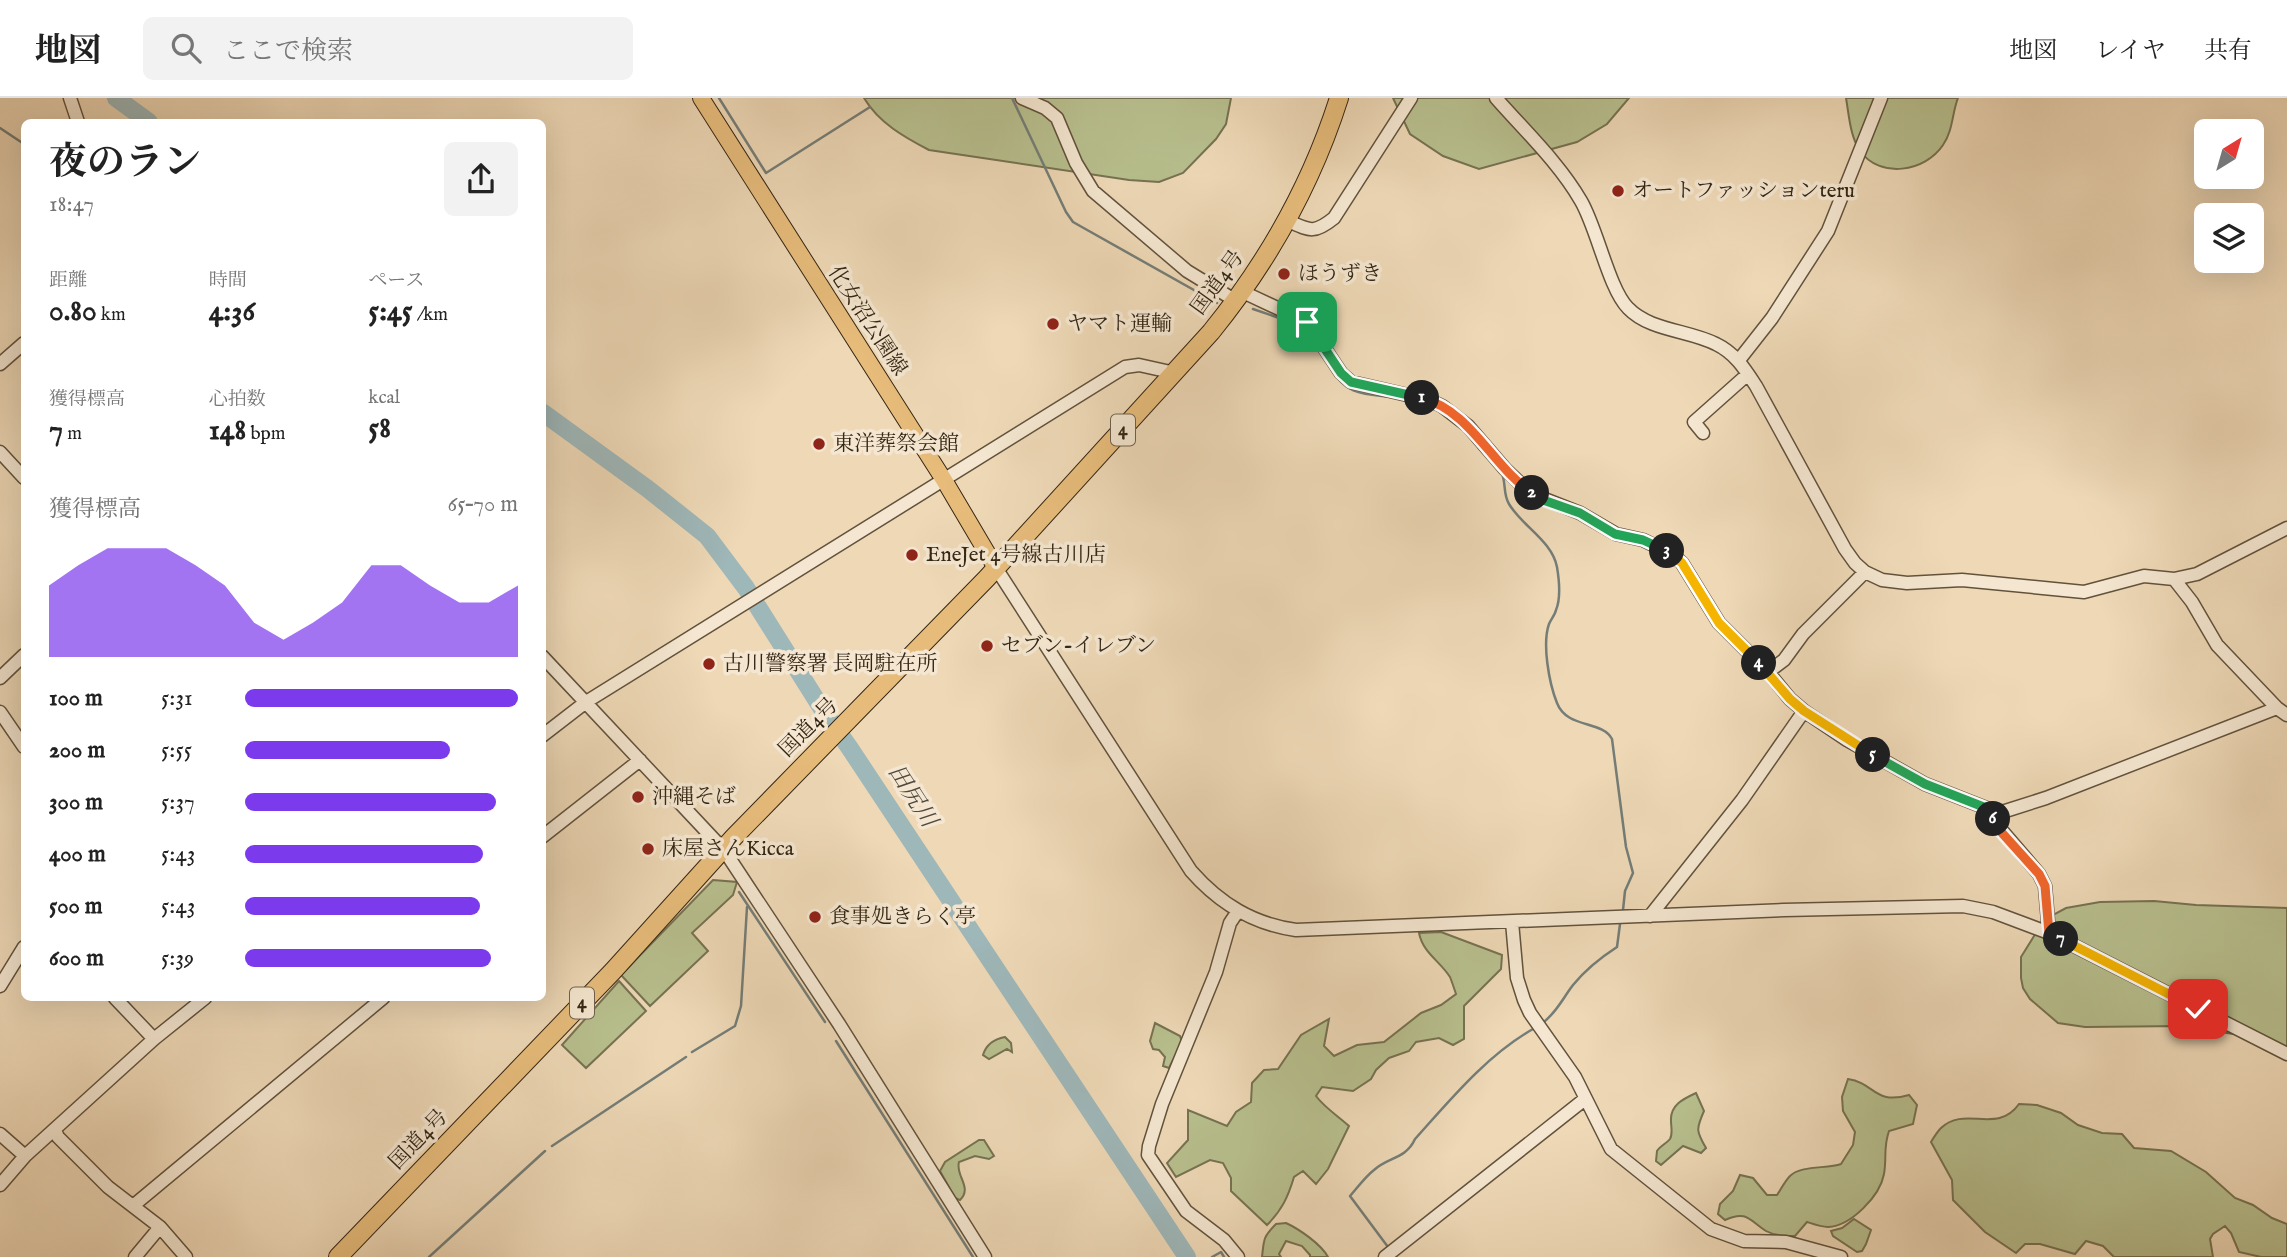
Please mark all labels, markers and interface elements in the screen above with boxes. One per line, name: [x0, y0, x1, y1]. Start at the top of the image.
search box: [143, 17, 633, 80]
icon: search: [167, 29, 205, 67]
text: 地図: [35, 31, 101, 73]
text: ここで検索: [223, 35, 353, 68]
text: 地図: [2009, 36, 2057, 67]
text: レイヤ: [2095, 36, 2166, 67]
text: 共有: [2204, 36, 2252, 67]
north arrow: [2194, 119, 2264, 189]
map controls: [2194, 119, 2264, 273]
text: 夜のラン: [49, 140, 201, 188]
button: share: [444, 142, 518, 216]
place label: オートファッションteru: [1632, 178, 1855, 205]
marker: オートファッションteru: [1610, 183, 1626, 199]
text: 18:47: [49, 190, 94, 219]
button: layers: [2194, 203, 2264, 273]
street label: 国道4号: [1186, 245, 1250, 321]
street label: 化女沼公園線: [821, 261, 913, 381]
place label: ほうずき: [1298, 261, 1382, 288]
marker: ほうずき: [1276, 266, 1292, 282]
text: 距離: [49, 269, 87, 293]
text: 時間: [209, 269, 247, 293]
text: ペース: [368, 269, 424, 293]
pin: [1277, 292, 1337, 352]
text: 0.80: [49, 293, 97, 331]
text: 4:36: [209, 293, 255, 331]
text: 5:45: [368, 293, 413, 331]
text: km: [97, 303, 126, 327]
text: /km: [413, 303, 448, 327]
icon: arrive: [1288, 303, 1326, 341]
place label: ヤマト運輸: [1067, 311, 1172, 338]
marker: ヤマト運輸: [1045, 316, 1061, 332]
pin: 1: [1404, 380, 1440, 416]
text: 1: [1418, 385, 1425, 409]
text: kcal: [368, 386, 400, 410]
text: 獲得標高: [49, 388, 125, 412]
text: 心拍数: [209, 388, 266, 412]
text: 58: [368, 410, 391, 448]
text: 7: [49, 412, 63, 450]
text: 148: [209, 412, 246, 450]
road number: 4: [1111, 414, 1135, 446]
text: m: [63, 422, 82, 446]
text: bpm: [246, 422, 286, 446]
place label: 東洋葬祭会館: [833, 431, 959, 458]
marker: 東洋葬祭会館: [811, 436, 827, 452]
pin: 2: [1514, 476, 1550, 510]
text: 2: [1527, 480, 1536, 504]
text: 65–70 m: [447, 490, 518, 519]
text: 獲得標高: [49, 495, 141, 524]
pin: 3: [1650, 533, 1684, 568]
text: 3: [1663, 538, 1670, 562]
place label: EneJet 4号線古川店: [926, 542, 1106, 569]
marker: EneJet 4号線古川店: [904, 547, 920, 563]
place label: セブン-イレブン: [1001, 633, 1156, 660]
marker: セブン-イレブン: [979, 638, 995, 654]
pin: 4: [1742, 646, 1776, 680]
text: 4: [1754, 650, 1763, 674]
place label: 古川警察署 長岡駐在所: [723, 651, 938, 678]
marker: 古川警察署 長岡駐在所: [701, 656, 717, 672]
text: 100 m: [49, 684, 103, 713]
text: 5:31: [161, 684, 193, 713]
street label: 国道4号: [774, 693, 844, 763]
text: 200 m: [49, 736, 105, 765]
text: 5:55: [161, 736, 192, 765]
pin: 5: [1856, 738, 1890, 772]
text: 5: [1869, 742, 1876, 766]
water label: 田尻川: [881, 759, 945, 835]
place label: 沖縄そば: [652, 784, 736, 811]
text: 300 m: [49, 788, 103, 817]
text: 5:37: [161, 788, 195, 817]
marker: 沖縄そば: [630, 789, 646, 805]
pin: 6: [1976, 802, 2010, 836]
text: 6: [1988, 806, 1997, 830]
place label: 床屋さんKicca: [662, 836, 795, 863]
text: 400 m: [49, 840, 106, 869]
text: 5:43: [161, 840, 195, 869]
marker: 床屋さんKicca: [640, 841, 656, 857]
text: 500 m: [49, 892, 103, 921]
text: 5:43: [161, 892, 195, 921]
place label: 食事処きらく亭: [829, 904, 976, 931]
marker: 食事処きらく亭: [807, 909, 823, 925]
pin: 7: [2044, 922, 2078, 956]
text: 7: [2056, 926, 2065, 950]
text: 600 m: [49, 944, 104, 973]
text: 5:39: [161, 944, 194, 973]
pin: [2168, 979, 2228, 1039]
road number: 4: [570, 988, 594, 1018]
icon: check: [2179, 990, 2217, 1028]
street label: 国道4号: [384, 1104, 454, 1176]

